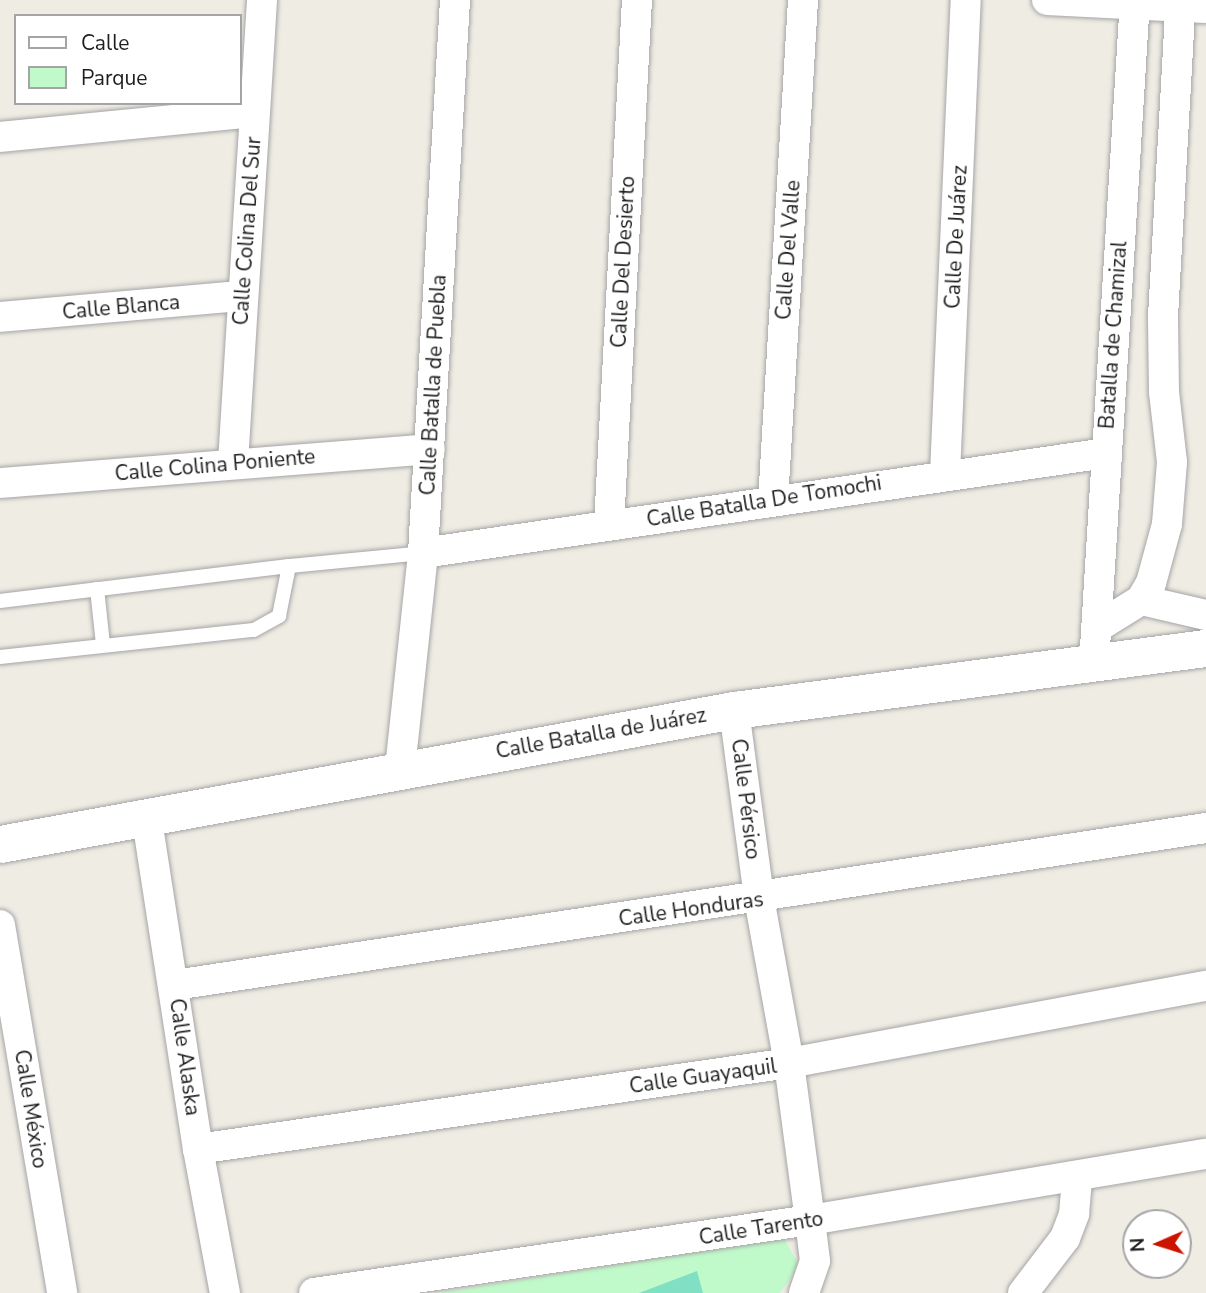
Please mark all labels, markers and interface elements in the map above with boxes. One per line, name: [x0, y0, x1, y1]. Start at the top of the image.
legend: [14, 14, 242, 105]
text: Calle: [81, 29, 129, 57]
text: Parque: [81, 64, 148, 92]
street label: Calle Colina Del Sur: [228, 136, 266, 326]
street label: Calle De Juárez: [940, 164, 972, 310]
street label: Calle Del Desierto: [606, 175, 640, 349]
street label: Calle Del Valle: [771, 179, 805, 321]
street label: Batalla de Chamizal: [1094, 240, 1132, 430]
street label: Calle Batalla de Puebla: [415, 274, 451, 496]
street label: Calle Blanca: [61, 289, 181, 325]
street label: Calle Colina Poniente: [114, 444, 316, 486]
street label: Calle Batalla De Tomochi: [645, 470, 883, 532]
street label: Calle Batalla de Juárez: [494, 702, 708, 764]
street label: Calle Pérsico: [726, 737, 766, 861]
street label: Calle Honduras: [617, 886, 765, 932]
street label: Calle Alaska: [164, 997, 206, 1117]
street label: Calle México: [9, 1048, 53, 1170]
street label: Calle Guayaquil: [628, 1053, 778, 1099]
street label: Calle Tarento: [697, 1206, 825, 1250]
north arrow: [1122, 1209, 1192, 1279]
text: N: [1125, 1237, 1151, 1253]

